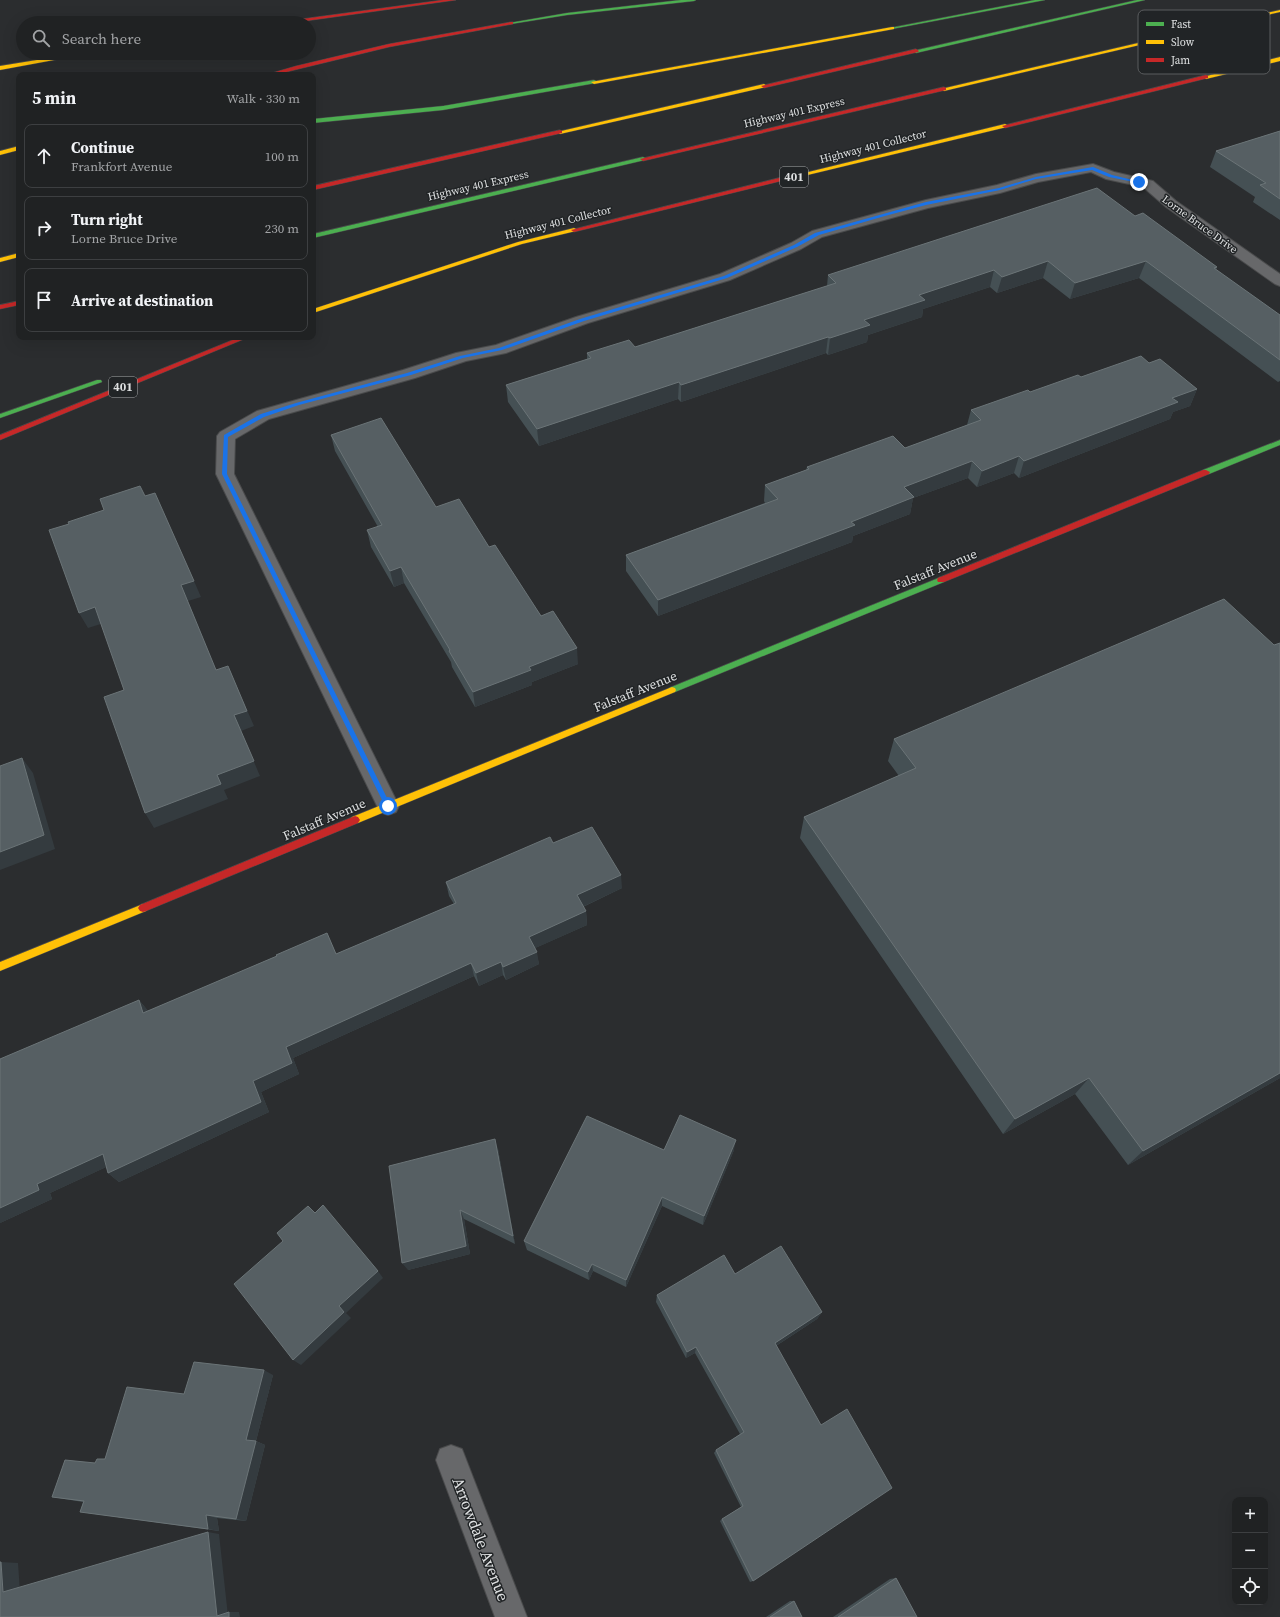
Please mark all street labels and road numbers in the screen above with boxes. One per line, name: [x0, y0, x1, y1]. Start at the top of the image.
street label: Highway 401 Express: [742, 94, 846, 131]
street label: Highway 401 Collector: [818, 126, 928, 167]
street label: Highway 401 Express: [426, 167, 530, 204]
road number: 401: [780, 167, 808, 187]
street label: Lorne Bruce Drive: [1159, 192, 1241, 257]
street label: Highway 401 Collector: [503, 202, 613, 243]
road number: 401: [109, 377, 137, 397]
street label: Falstaff Avenue: [891, 545, 980, 594]
street label: Falstaff Avenue: [591, 667, 680, 716]
street label: Falstaff Avenue: [280, 794, 368, 845]
street label: Arrowdale Avenue: [447, 1474, 515, 1604]

